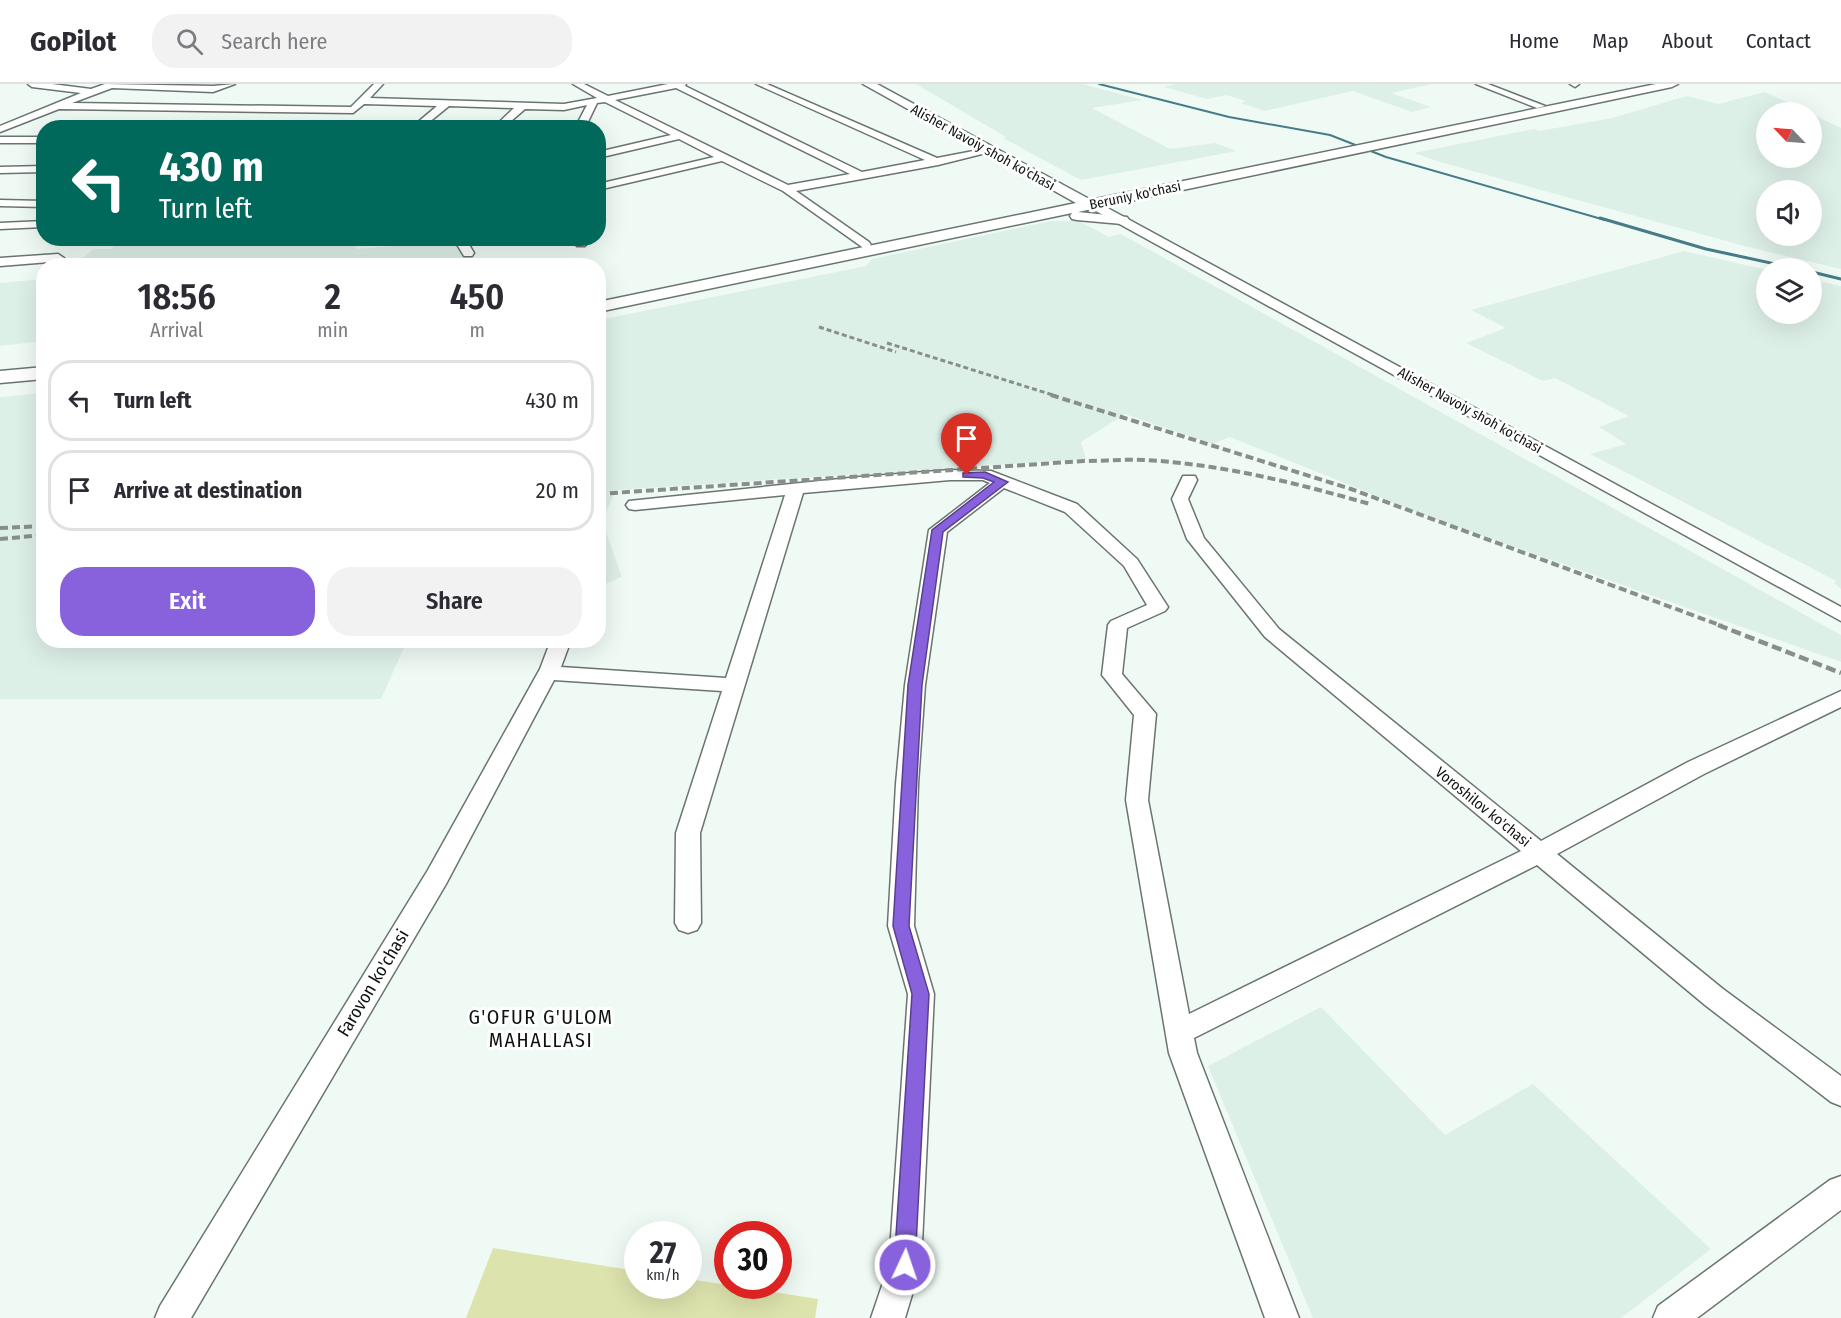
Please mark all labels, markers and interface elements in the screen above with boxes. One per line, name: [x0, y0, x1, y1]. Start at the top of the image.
search box: [152, 14, 572, 68]
text: GoPilot: [30, 25, 116, 58]
icon: search: [173, 25, 206, 58]
text: Search here: [221, 28, 327, 55]
text: Home: [1509, 28, 1559, 54]
text: Map: [1592, 28, 1629, 54]
text: About: [1662, 28, 1713, 54]
text: Contact: [1746, 28, 1811, 54]
street label: Alisher Navoiy shoh ko'chasi: [908, 101, 1058, 194]
north arrow: [1756, 102, 1822, 168]
map controls: [1756, 102, 1822, 324]
text: 430 m: [159, 142, 264, 192]
icon: left: [60, 144, 138, 222]
street label: Beruniy ko'chasi: [1088, 177, 1182, 213]
button: sound: [1756, 180, 1822, 246]
text: Turn left: [159, 193, 252, 225]
button: layers: [1756, 258, 1822, 324]
text: 18:56: [138, 275, 216, 319]
text: 2: [324, 275, 341, 319]
text: 450: [450, 275, 504, 319]
text: Arrival: [150, 318, 203, 342]
text: min: [317, 318, 348, 342]
text: m: [469, 318, 485, 342]
street label: Alisher Navoiy shoh ko'chasi: [1395, 364, 1545, 457]
icon: left: [63, 384, 96, 417]
text: Turn left: [114, 387, 192, 414]
text: 430 m: [525, 387, 579, 414]
pin: [941, 413, 992, 475]
icon: arrive: [950, 422, 983, 455]
icon: arrive: [63, 474, 96, 507]
text: Arrive at destination: [114, 477, 302, 504]
text: 20 m: [536, 477, 579, 504]
button: Exit: [60, 567, 315, 636]
button: Share: [327, 567, 582, 636]
street label: Voroshilov ko'chasi: [1432, 763, 1534, 851]
street label: Farovon ko'chasi: [332, 925, 414, 1041]
district label: G'OFUR G'ULOM MAHALLASI: [468, 1005, 614, 1052]
speed limit sign: 30: [714, 1221, 792, 1299]
position arrow: [873, 1233, 937, 1297]
text: 27: [650, 1235, 676, 1271]
text: km/h: [646, 1266, 680, 1284]

